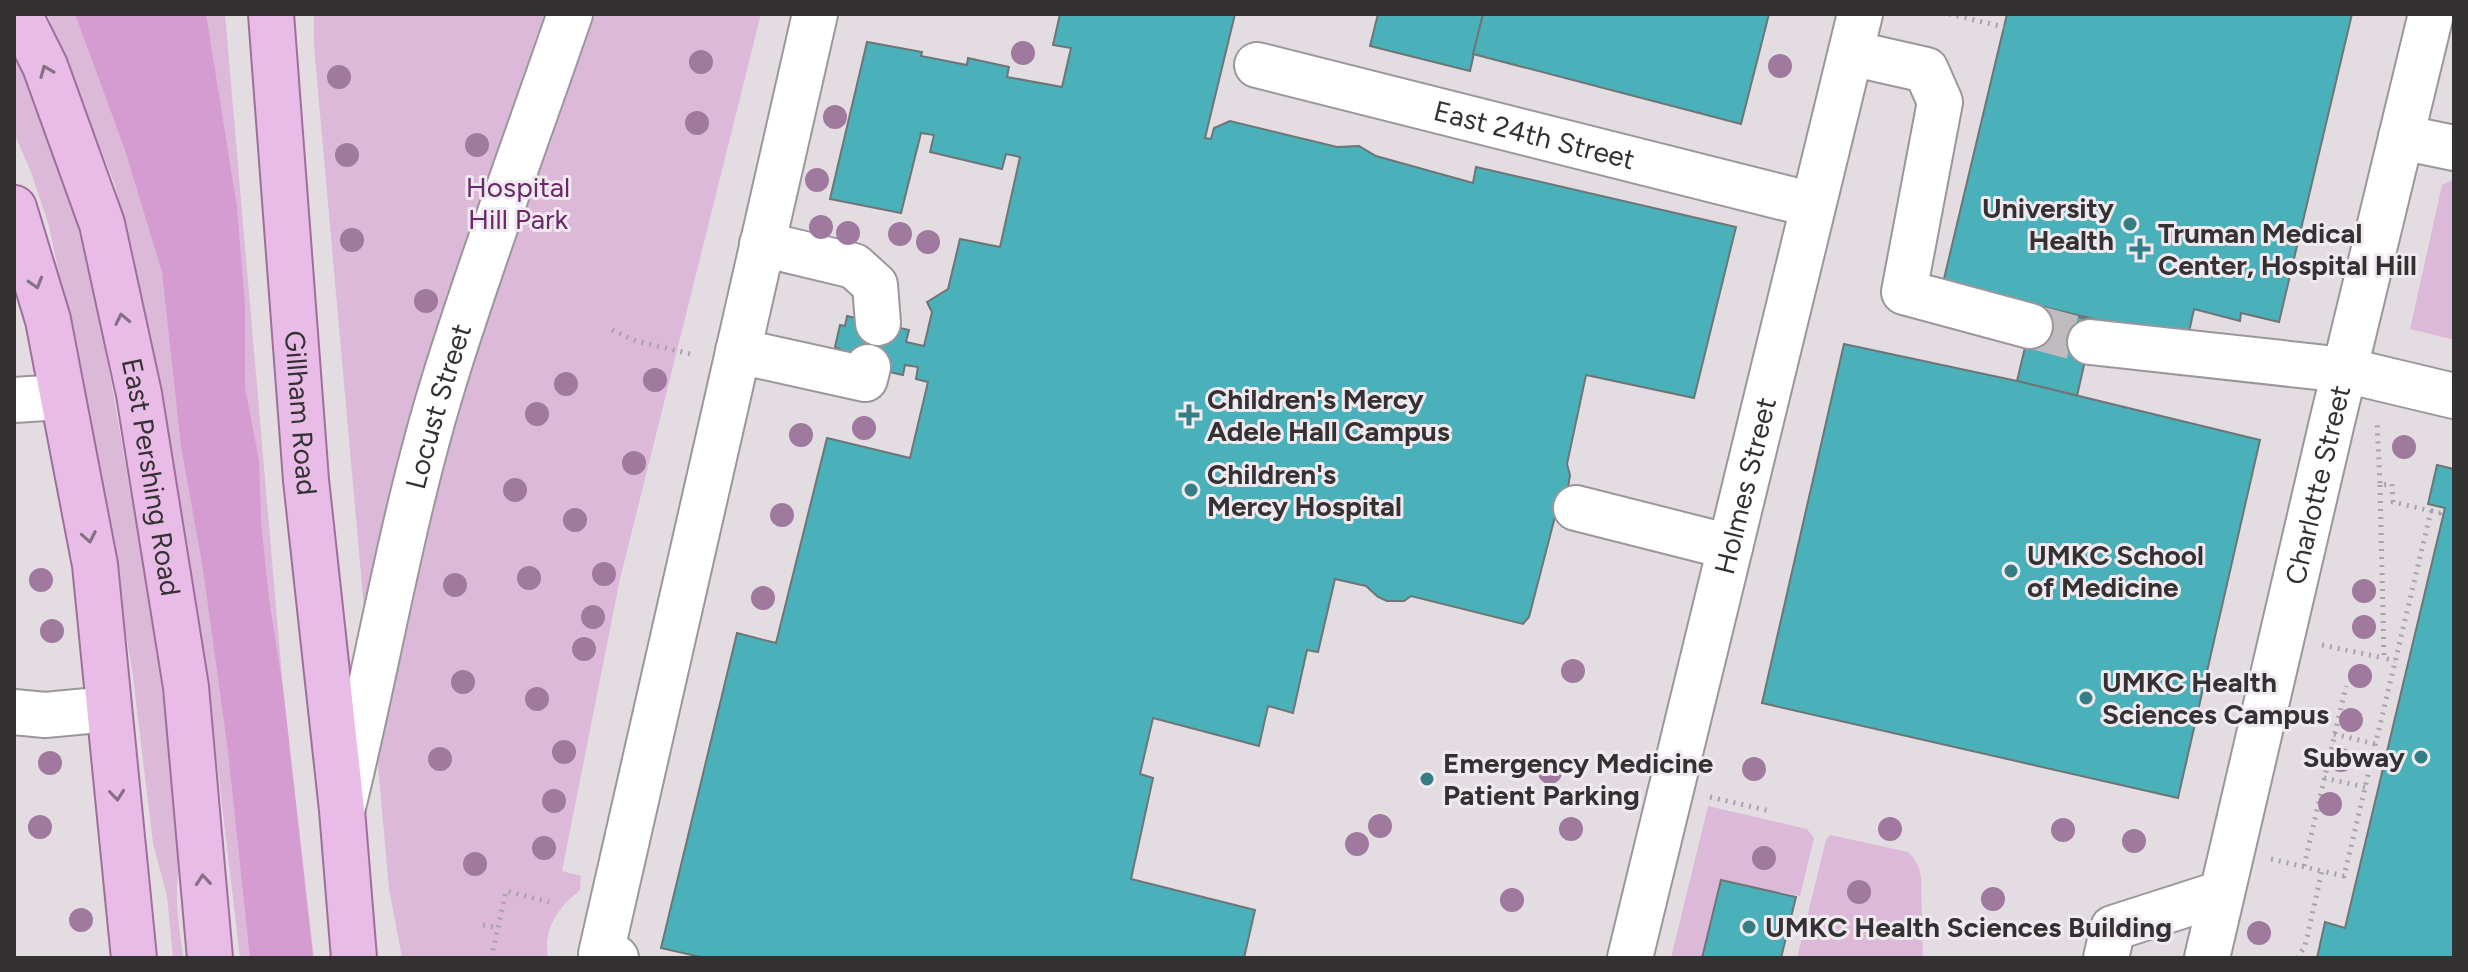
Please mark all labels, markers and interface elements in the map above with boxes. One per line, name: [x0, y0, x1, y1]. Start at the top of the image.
one-way arrow: [39, 65, 56, 79]
street label: East 24th Street: [1430, 93, 1638, 176]
park label: Hospital Hill Park: [466, 170, 570, 236]
place label: University Health: [1982, 191, 2115, 257]
marker: University Health: [2121, 215, 2139, 233]
place label: Truman Medical Center, Hospital Hill: [2158, 216, 2417, 282]
marker: Truman Medical Center, Hospital Hill: [2129, 238, 2151, 260]
one-way arrow: [27, 275, 43, 289]
one-way arrow: [114, 312, 131, 326]
street label: Locust Street: [398, 319, 478, 492]
street label: Gillham Road: [278, 329, 325, 497]
street label: East Pershing Road: [115, 355, 188, 598]
place label: Children's Mercy Adele Hall Campus: [1207, 382, 1450, 448]
street label: Charlotte Street: [2278, 382, 2357, 588]
street label: Holmes Street: [1707, 394, 1783, 578]
marker: Children's Mercy Adele Hall Campus: [1178, 404, 1200, 426]
place label: Children's Mercy Hospital: [1207, 457, 1402, 523]
marker: Children's Mercy Hospital: [1182, 481, 1200, 499]
one-way arrow: [80, 530, 97, 544]
place label: UMKC School of Medicine: [2027, 538, 2204, 604]
marker: UMKC School of Medicine: [2002, 562, 2020, 580]
place label: UMKC Health Sciences Campus: [2102, 665, 2329, 731]
marker: UMKC Health Sciences Campus: [2077, 689, 2095, 707]
place label: Subway: [2302, 740, 2406, 774]
place label: Emergency Medicine Patient Parking: [1443, 746, 1713, 812]
marker: Subway: [2412, 748, 2430, 766]
marker: Emergency Medicine Patient Parking: [1418, 770, 1436, 788]
one-way arrow: [109, 789, 126, 802]
one-way arrow: [195, 873, 212, 886]
place label: UMKC Health Sciences Building: [1765, 910, 2172, 944]
marker: UMKC Health Sciences Building: [1740, 918, 1758, 936]

